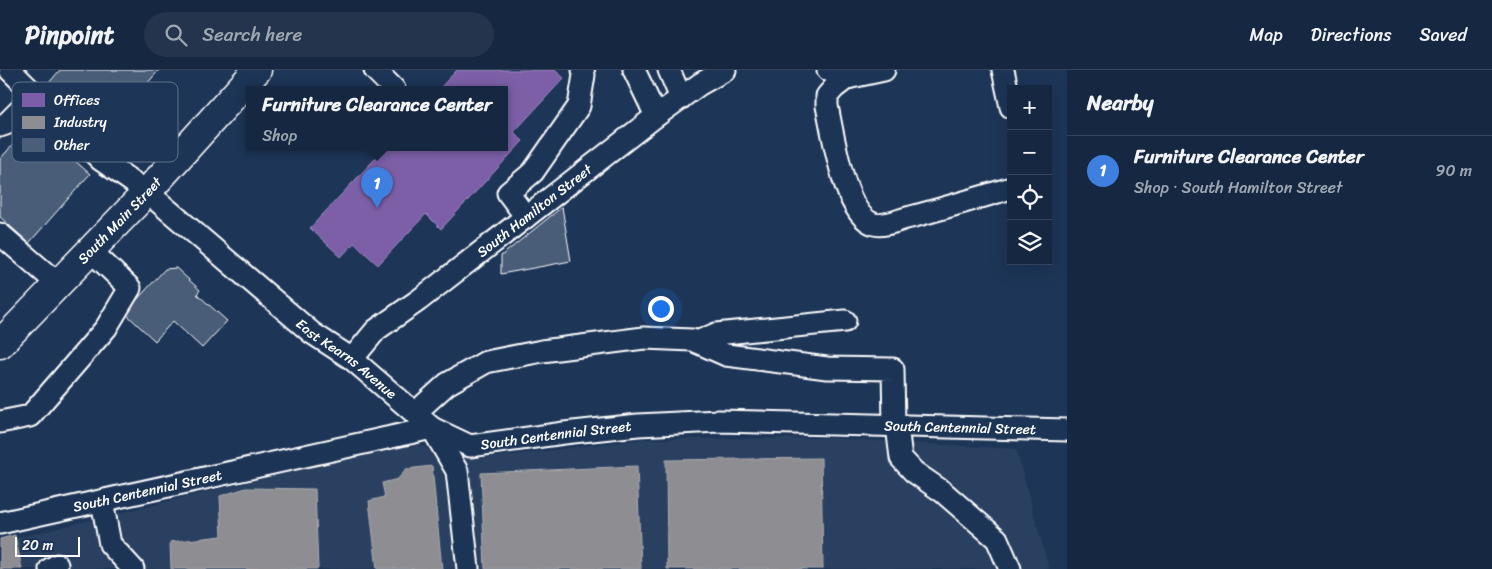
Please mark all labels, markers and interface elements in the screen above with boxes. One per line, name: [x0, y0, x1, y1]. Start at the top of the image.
search box: [144, 12, 494, 57]
text: Pinpoint: [25, 14, 114, 56]
text: Search here: [202, 18, 302, 51]
text: Map: [1250, 19, 1283, 51]
text: Directions: [1311, 19, 1392, 51]
text: Saved: [1420, 19, 1467, 51]
icon: search: [162, 21, 190, 49]
legend: [12, 82, 178, 162]
text: Nearby: [1087, 84, 1153, 122]
map controls: [1007, 85, 1052, 265]
button: +: [1007, 85, 1052, 130]
popup: [246, 86, 508, 151]
text: Offices: [54, 88, 101, 113]
text: Furniture Clearance Center: [262, 88, 492, 121]
text: Industry: [53, 110, 108, 135]
text: Shop: [262, 121, 297, 150]
button: −: [1007, 130, 1052, 175]
text: Other: [54, 133, 91, 158]
text: Furniture Clearance Center: [1134, 140, 1364, 173]
text: 1: [1100, 156, 1106, 185]
text: 90 m: [1436, 156, 1472, 185]
street label: South Hamilton Street: [471, 157, 599, 264]
pin: 1: [361, 167, 393, 208]
street label: South Main Street: [71, 170, 169, 270]
text: Shop · South Hamilton Street: [1134, 173, 1342, 202]
button: locate: [1007, 175, 1052, 220]
button: layers: [1007, 220, 1052, 265]
your location: [648, 296, 674, 322]
street label: East Kearns Avenue: [290, 312, 403, 406]
street label: South Centennial Street: [884, 413, 1036, 442]
street label: South Centennial Street: [479, 414, 633, 457]
street label: South Centennial Street: [71, 463, 224, 520]
text: 20 m: [22, 533, 53, 558]
scale bar: [15, 534, 80, 557]

